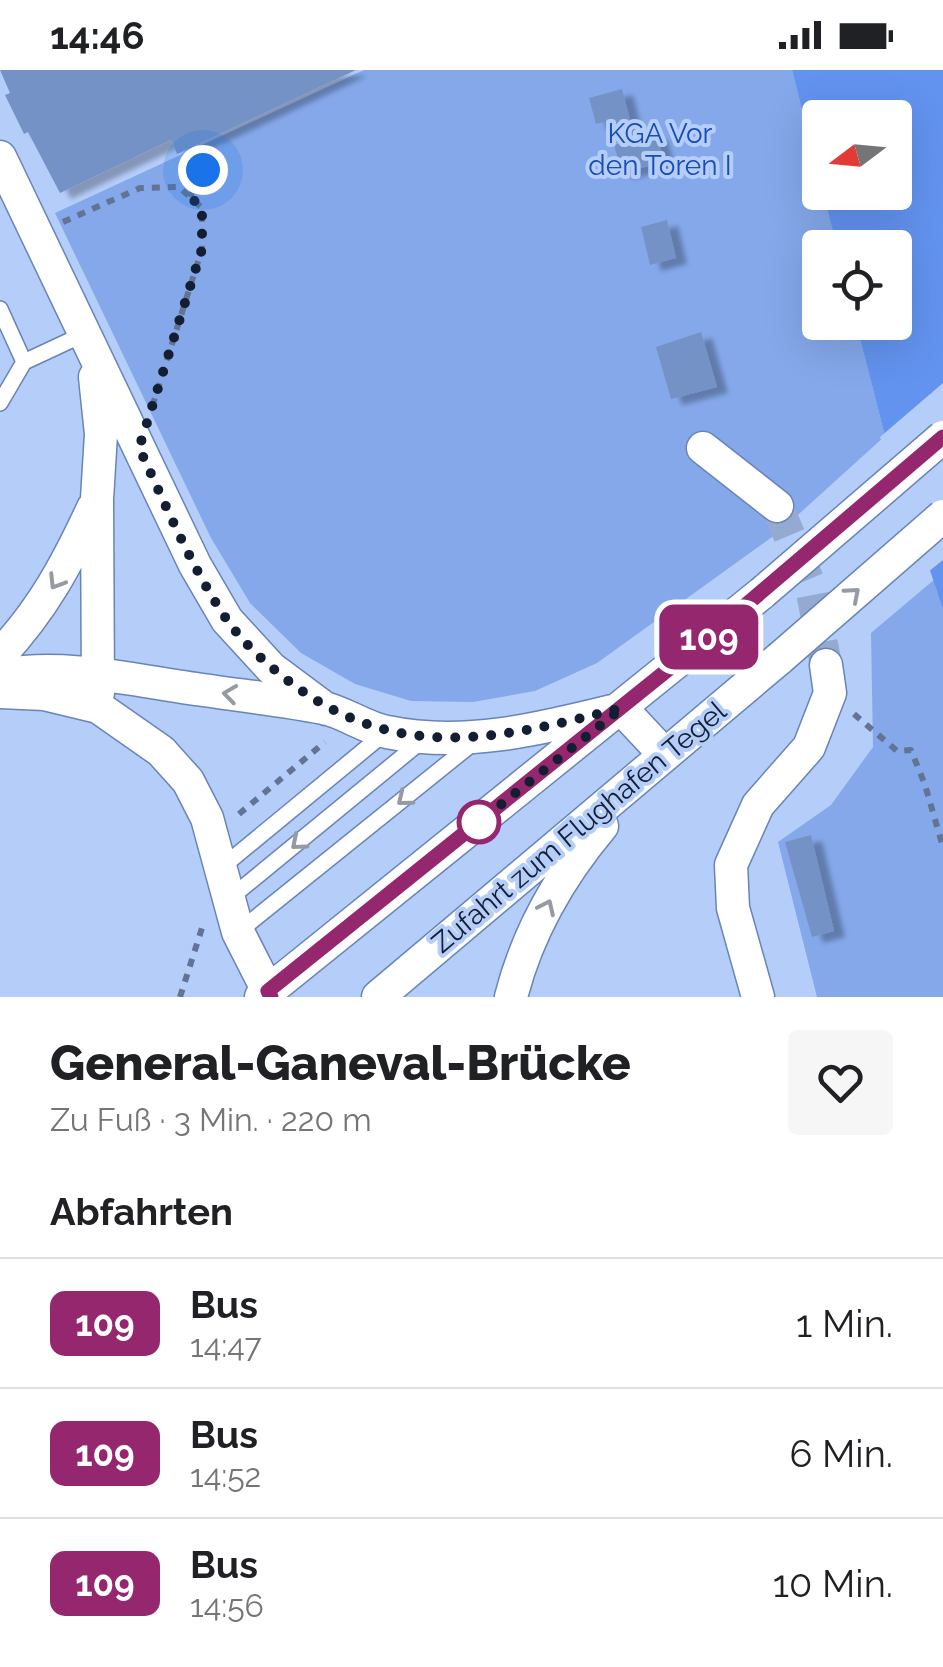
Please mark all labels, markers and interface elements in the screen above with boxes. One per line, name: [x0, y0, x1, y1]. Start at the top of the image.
text: 14:46: [50, 13, 145, 58]
north arrow: [802, 100, 912, 210]
map controls: [802, 100, 912, 340]
park label: KGA Vor den Toren I: [588, 117, 732, 182]
your location: [178, 145, 228, 195]
button: locate: [802, 230, 912, 340]
one-way arrow: [49, 571, 68, 589]
one-way arrow: [842, 588, 860, 606]
line badge: 109: [652, 604, 766, 670]
text: 109: [679, 617, 739, 658]
one-way arrow: [222, 685, 238, 706]
street label: Zufahrt zum Flughafen Tegel: [425, 694, 733, 960]
one-way arrow: [398, 787, 416, 805]
unlabelled marker: [458, 801, 500, 843]
one-way arrow: [291, 831, 309, 849]
one-way arrow: [535, 899, 555, 917]
button: heart: [788, 1030, 893, 1135]
text: General-Ganeval-Brücke: [50, 1035, 631, 1091]
text: Zu Fuß · 3 Min. · 220 m: [50, 1101, 372, 1138]
text: Abfahrten: [50, 1189, 233, 1234]
text: Bus: [190, 1282, 258, 1327]
text: 1 Min.: [796, 1301, 893, 1346]
text: 109: [75, 1303, 135, 1344]
text: 14:47: [190, 1327, 262, 1364]
text: Bus: [190, 1412, 258, 1457]
text: 6 Min.: [789, 1431, 893, 1476]
text: 109: [75, 1433, 135, 1474]
text: 14:52: [190, 1457, 261, 1494]
text: Bus: [190, 1542, 258, 1587]
text: 10 Min.: [773, 1561, 893, 1606]
text: 109: [75, 1563, 135, 1604]
text: 14:56: [190, 1587, 264, 1624]

